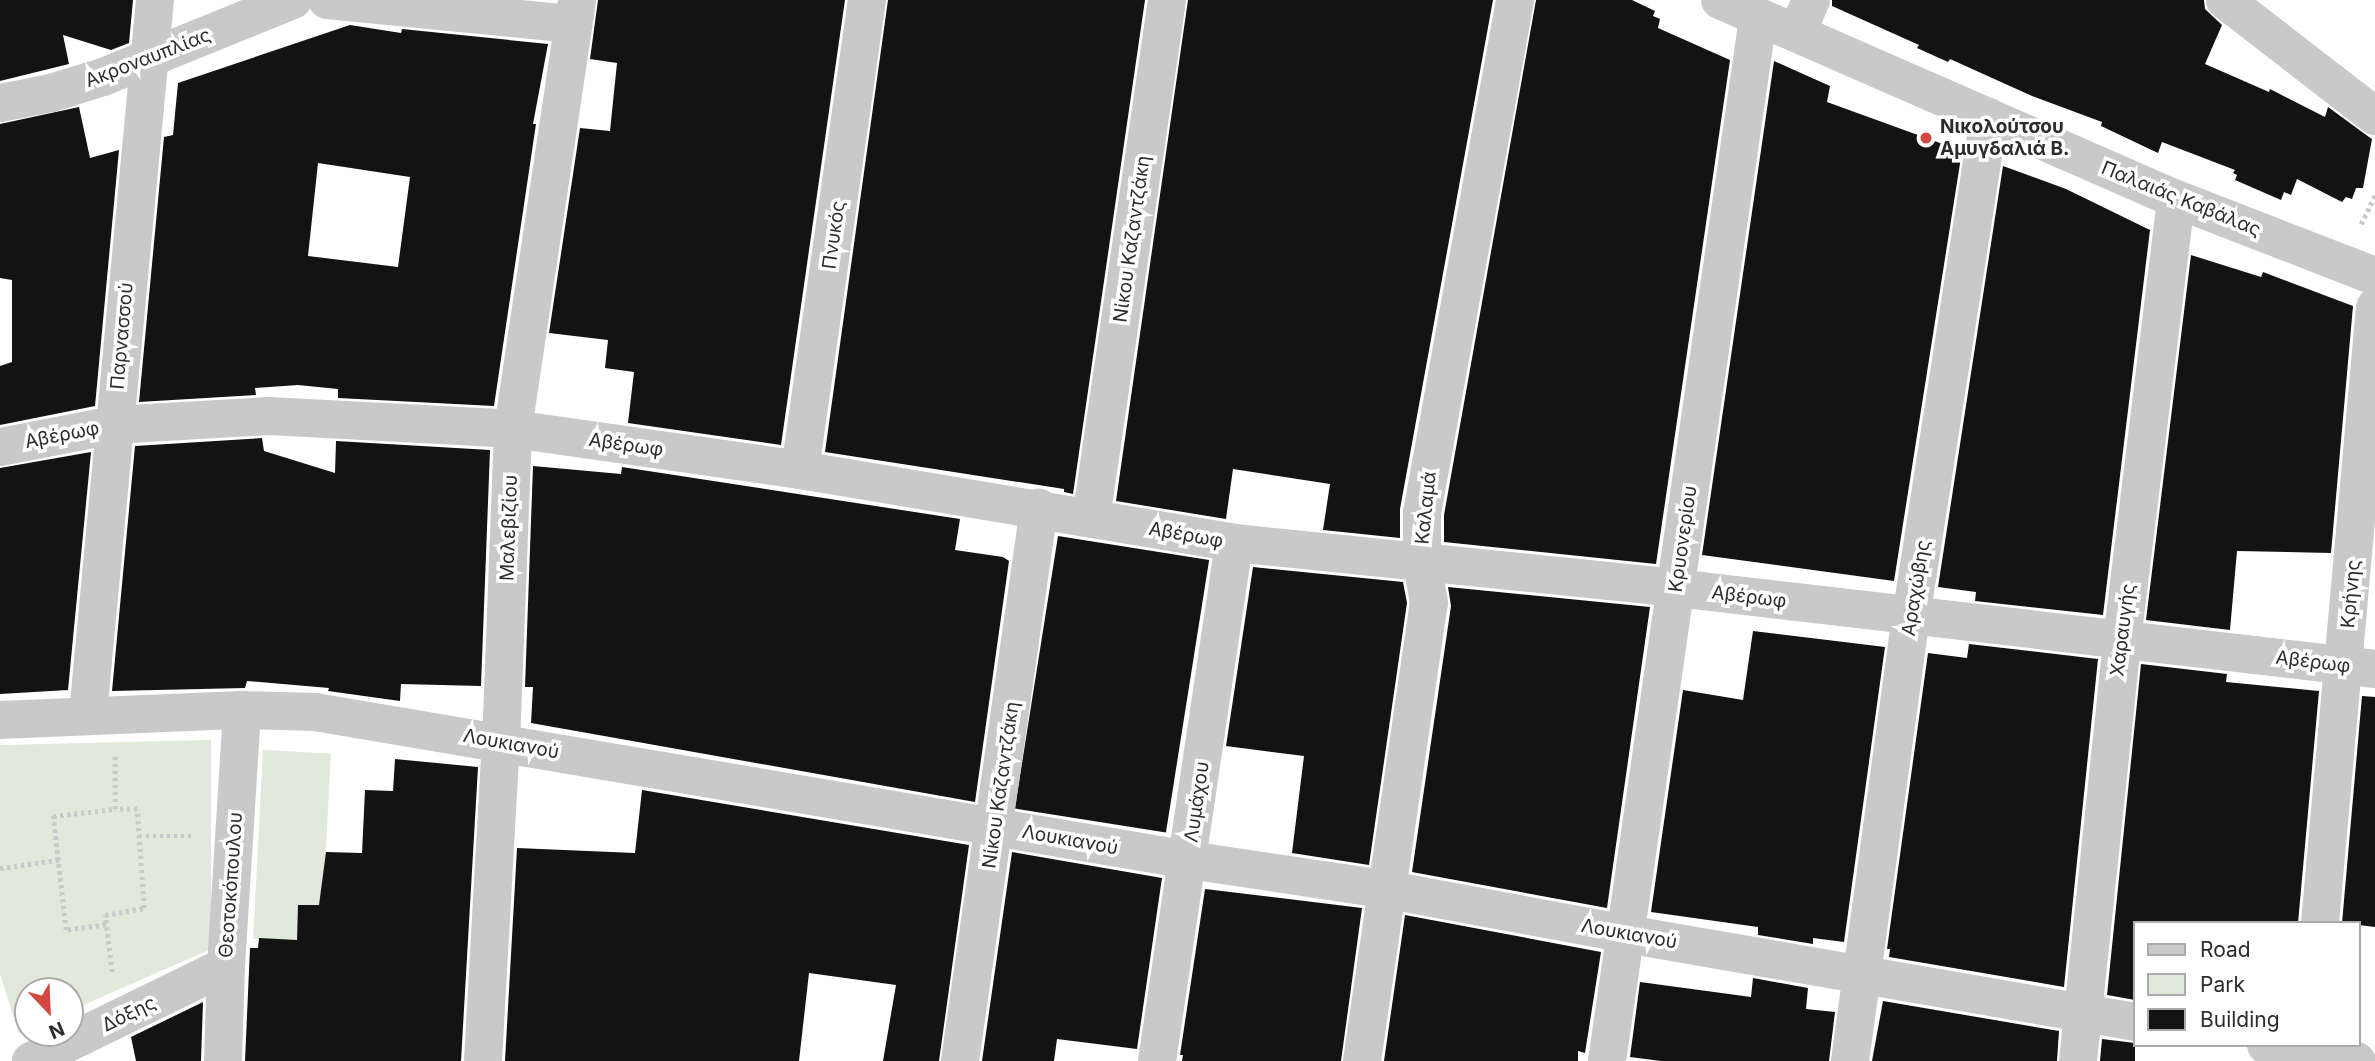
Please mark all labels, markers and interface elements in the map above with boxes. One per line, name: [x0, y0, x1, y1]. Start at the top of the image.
street label: Ακροναυπλίας: [82, 24, 214, 92]
place label: Νικολούτσου Αμυγδαλιά Β.: [1940, 116, 2069, 160]
marker: Νικολούτσου Αμυγδαλιά Β.: [1918, 130, 1934, 146]
street label: Νίκου Καζαντζάκη: [1109, 154, 1155, 324]
street label: Παλαιάς Καβάλας: [2098, 157, 2264, 241]
street label: Πνυκός: [818, 199, 850, 271]
street label: Παρνασσού: [106, 282, 138, 390]
street label: Αβέρωφ: [23, 417, 101, 453]
street label: Αβέρωφ: [587, 428, 665, 462]
street label: Καλαμά: [1411, 470, 1441, 546]
street label: Μαλεβιζίου: [496, 475, 522, 581]
street label: Κρυονερίου: [1664, 484, 1702, 594]
street label: Αβέρωφ: [1147, 517, 1225, 553]
street label: Αραχώβης: [1897, 538, 1935, 638]
street label: Κρήνης: [2337, 559, 2365, 629]
street label: Αβέρωφ: [1710, 581, 1788, 613]
street label: Χαραυγής: [2106, 582, 2140, 678]
street label: Αβέρωφ: [2274, 646, 2352, 678]
street label: Νίκου Καζαντζάκη: [978, 700, 1024, 870]
street label: Λουκιανού: [461, 724, 561, 764]
street label: Λυμάχου: [1180, 760, 1214, 844]
street label: Θεοτοκόπουλου: [215, 811, 247, 959]
street label: Λουκιανού: [1020, 820, 1120, 860]
street label: Λουκιανού: [1579, 914, 1679, 954]
legend: [2134, 921, 2361, 1047]
text: Road: [2200, 937, 2251, 962]
text: Park: [2200, 972, 2245, 997]
north arrow: [14, 977, 84, 1047]
street label: Δόξης: [98, 991, 160, 1037]
text: Building: [2200, 1007, 2280, 1032]
text: N: [45, 1017, 68, 1043]

